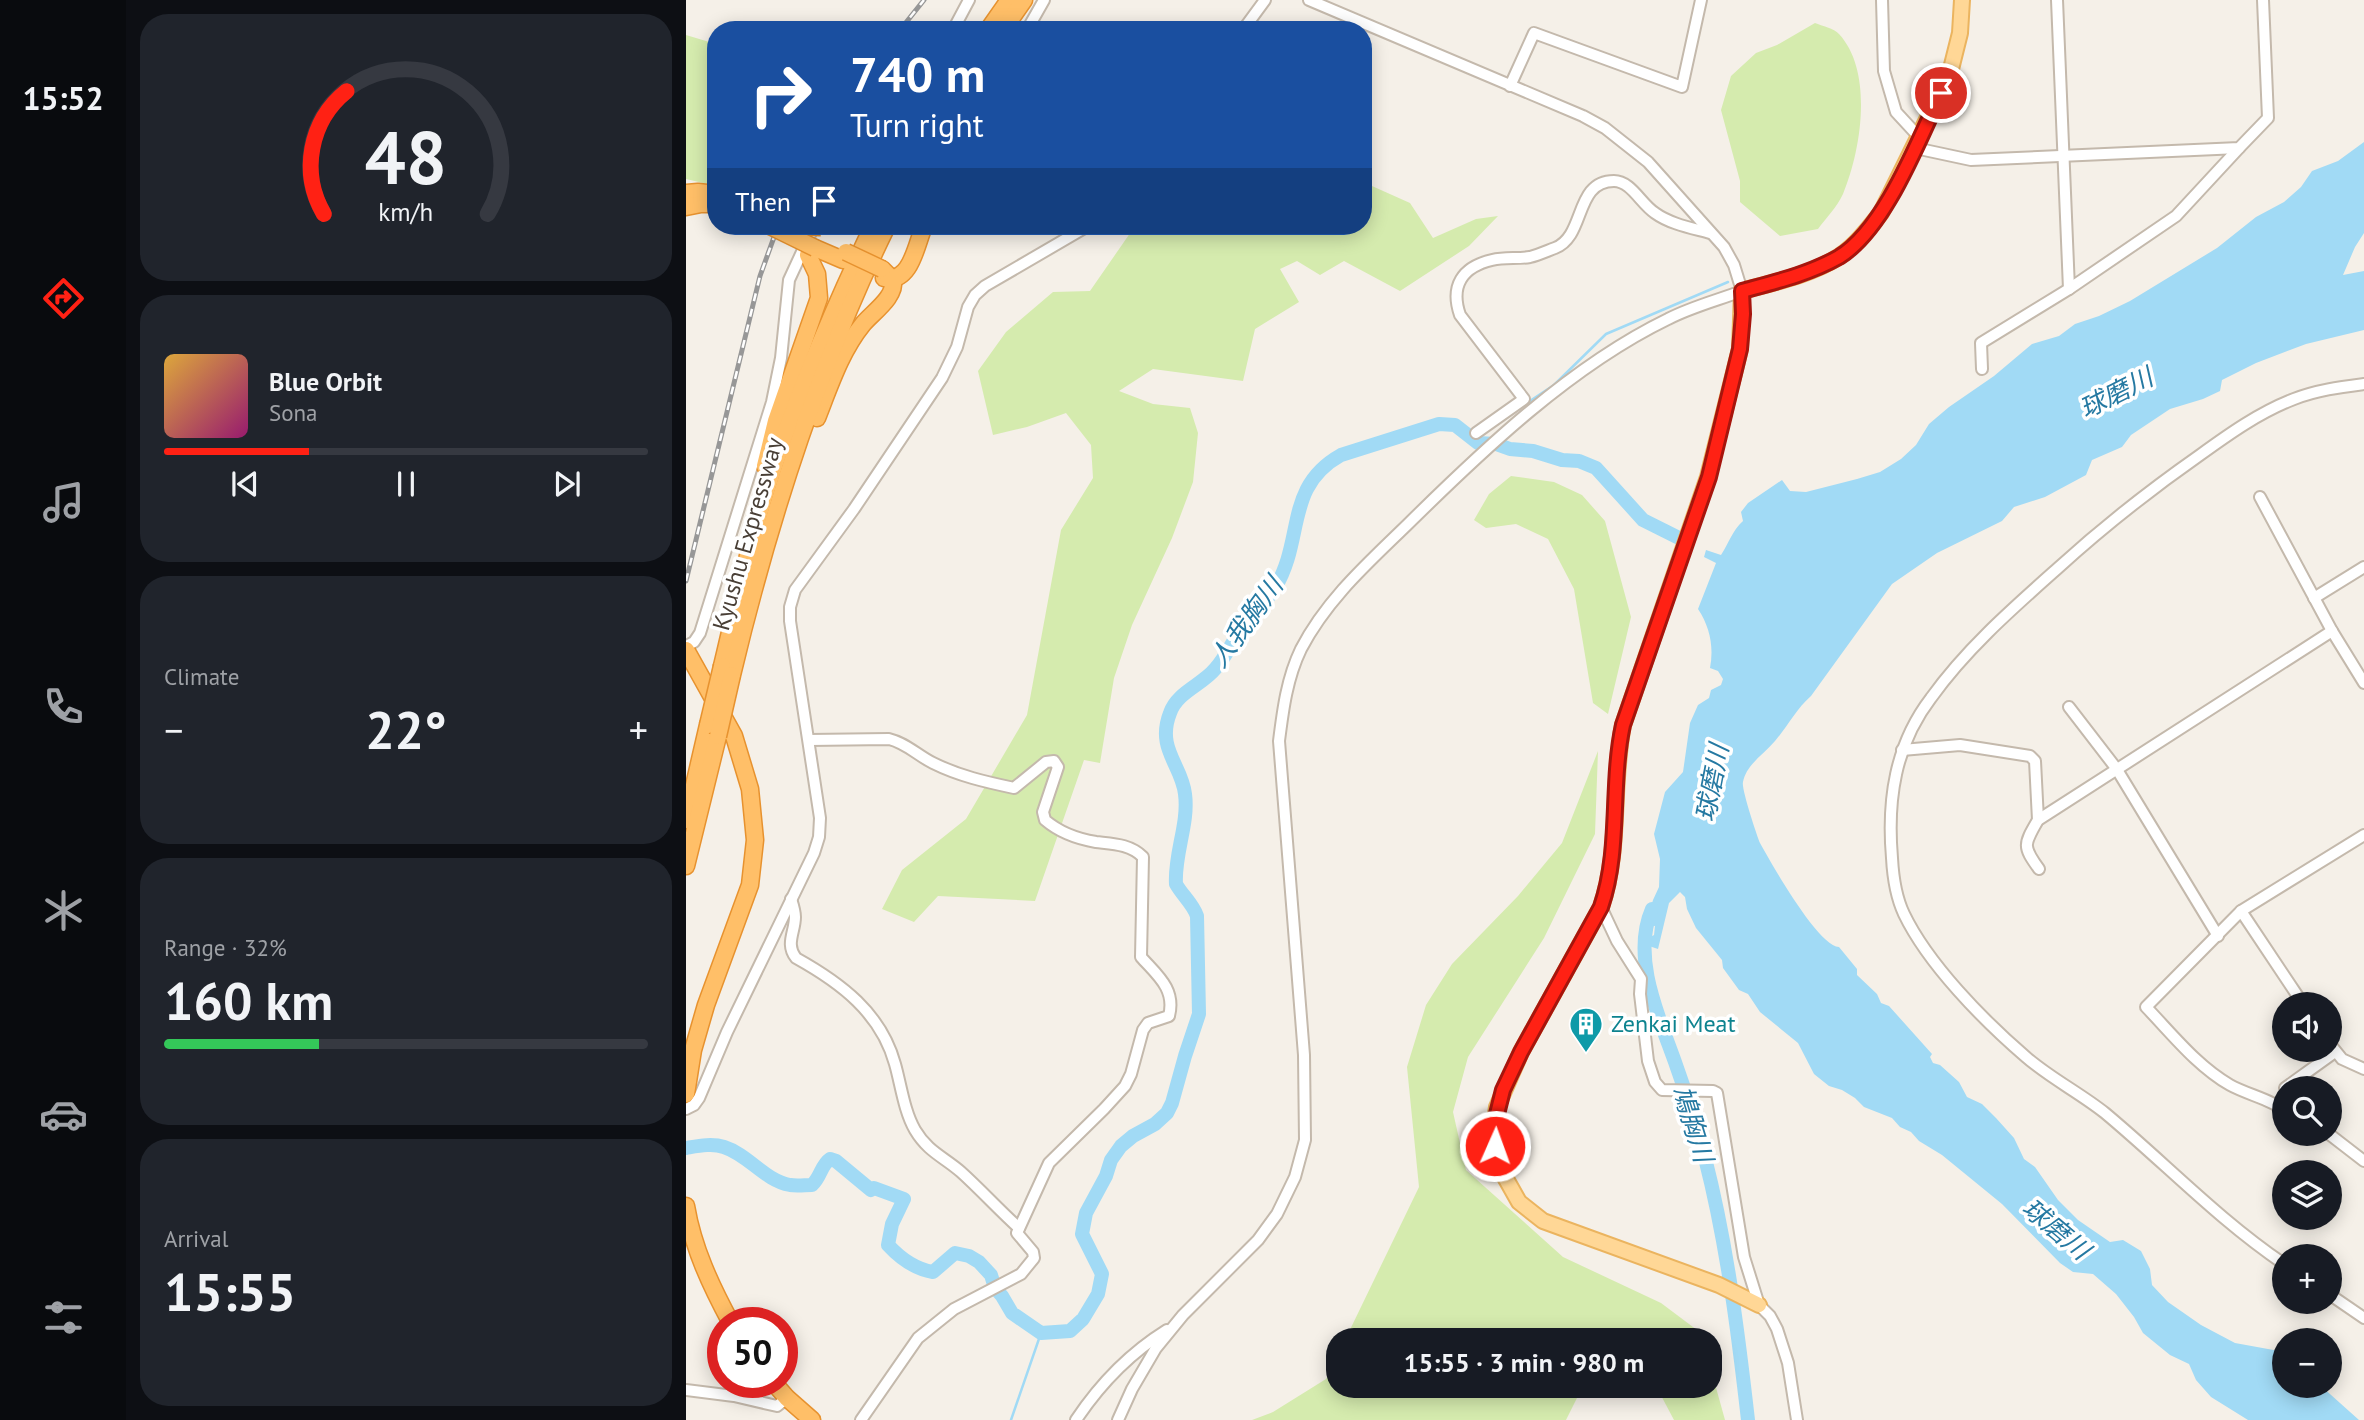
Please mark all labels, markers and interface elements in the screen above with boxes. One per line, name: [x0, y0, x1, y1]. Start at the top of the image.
text: 740 m: [850, 42, 985, 106]
icon: right: [735, 49, 826, 140]
pin: [1911, 63, 1971, 123]
icon: arrive: [1922, 74, 1960, 112]
text: 15:52: [22, 77, 104, 119]
text: Turn right: [850, 104, 984, 146]
text: 48: [365, 110, 447, 204]
icon: arrive: [805, 182, 843, 220]
text: Then: [735, 185, 791, 218]
text: km/h: [379, 195, 433, 227]
icon: directions: [39, 274, 88, 323]
water label: 球磨川: [2074, 359, 2161, 425]
text: Blue Orbit: [269, 365, 382, 398]
text: Sona: [269, 398, 318, 427]
street label: Kyushu Expressway: [705, 434, 790, 634]
icon: previous: [226, 465, 264, 503]
icon: pause: [387, 465, 425, 503]
icon: next: [548, 465, 586, 503]
icon: music: [39, 478, 88, 527]
water label: 人我胸川: [1202, 568, 1291, 673]
text: Climate: [164, 662, 239, 691]
icon: phone: [39, 682, 88, 731]
text: 22°: [365, 696, 447, 763]
text: −: [164, 705, 183, 754]
text: +: [629, 705, 648, 754]
water label: 球磨川: [1688, 739, 1736, 824]
icon: climate: [39, 886, 88, 935]
text: Range · 32%: [164, 933, 287, 962]
text: 160 km: [164, 967, 333, 1034]
map controls: [2272, 992, 2342, 1398]
button: sound: [2272, 992, 2342, 1062]
building icon: Zenkai Meat: [1567, 1005, 1605, 1054]
place label: Zenkai Meat: [1611, 1008, 1736, 1039]
button: search: [2272, 1076, 2342, 1146]
water label: 鳩胸川: [1666, 1082, 1722, 1169]
icon: car: [39, 1090, 88, 1139]
position arrow: [1458, 1109, 1532, 1183]
button: layers: [2272, 1160, 2342, 1230]
water label: 球磨川: [2016, 1191, 2099, 1268]
text: Arrival: [164, 1224, 228, 1253]
button: +: [2272, 1244, 2342, 1314]
text: 15:55: [164, 1258, 296, 1325]
icon: filters: [39, 1293, 88, 1342]
speed limit sign: 50: [707, 1307, 798, 1398]
button: −: [2272, 1328, 2342, 1398]
text: 15:55 · 3 min · 980 m: [1404, 1346, 1644, 1379]

